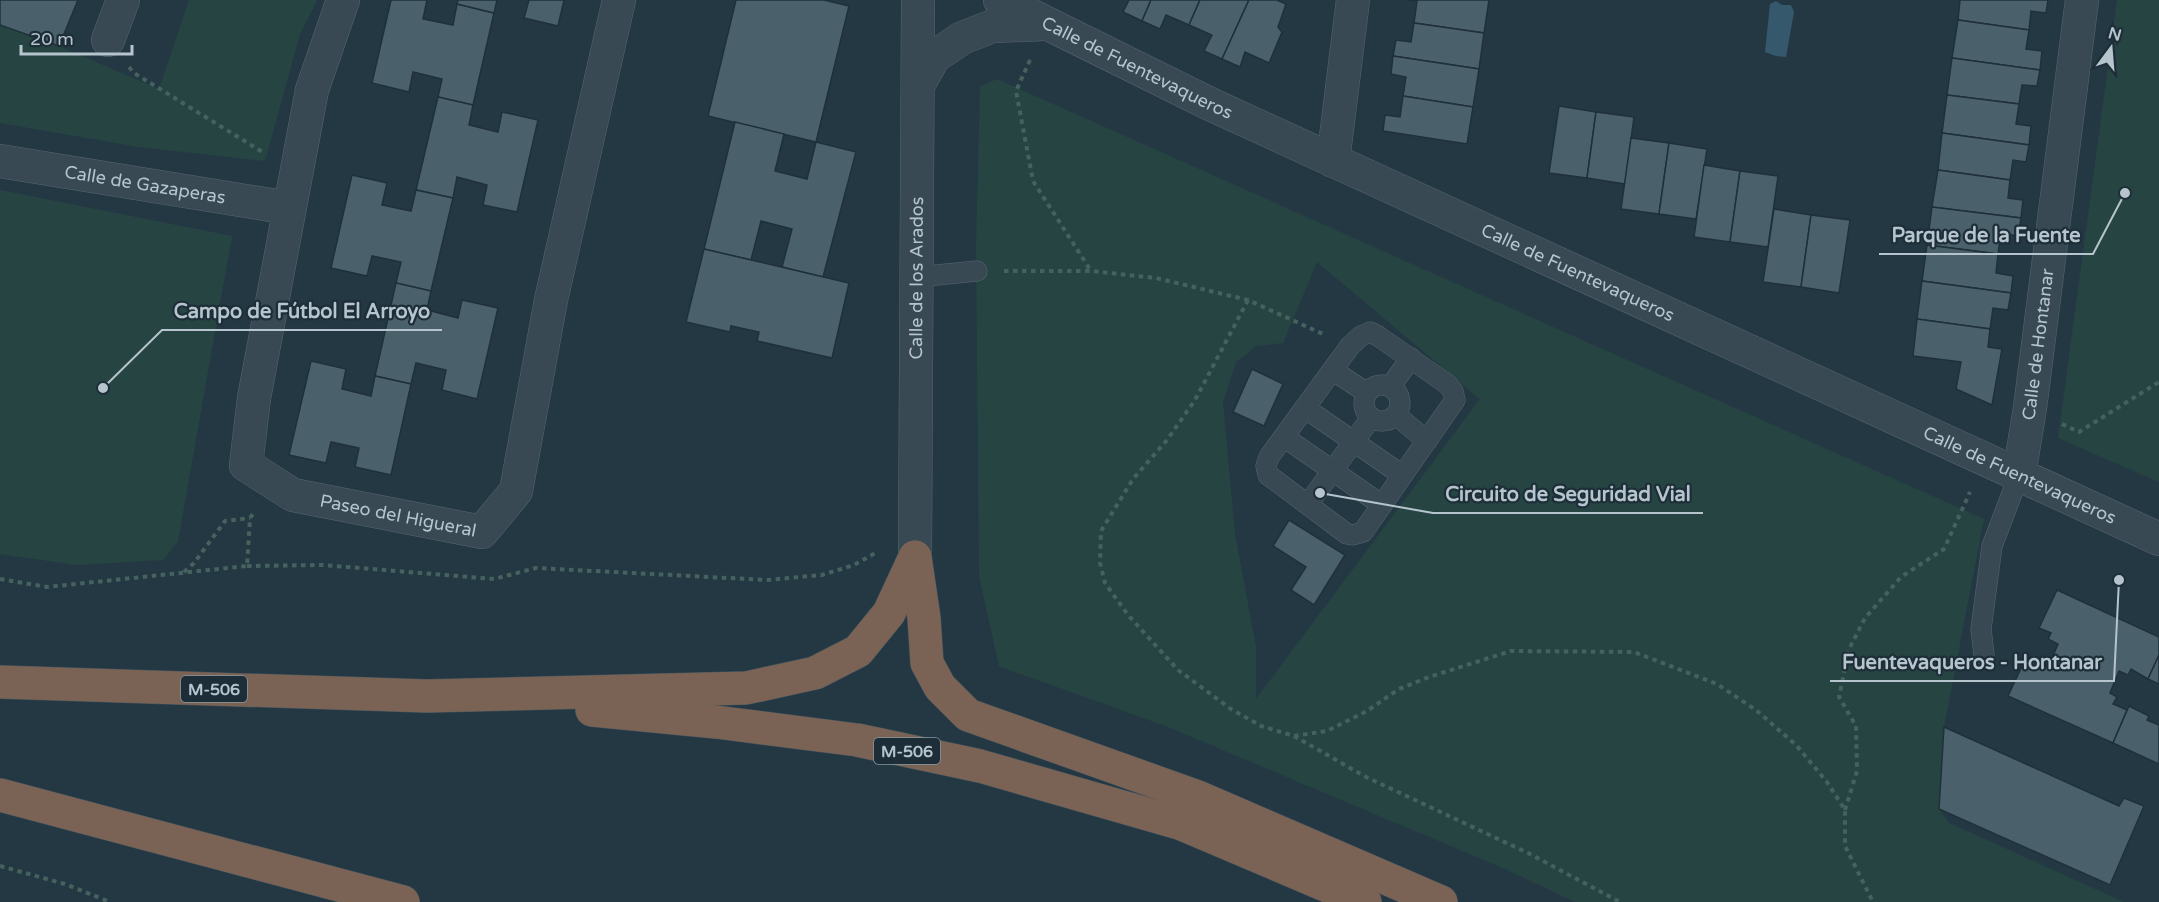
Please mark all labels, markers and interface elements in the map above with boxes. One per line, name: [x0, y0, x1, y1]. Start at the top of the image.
street label: Calle de Fuentevaqueros: [1038, 11, 1236, 124]
scale bar: [21, 18, 132, 56]
north arrow: [2081, 18, 2141, 78]
text: N: [2106, 23, 2124, 46]
text: 20 m: [30, 28, 74, 50]
street label: Calle de Gazaperas: [63, 161, 227, 209]
street label: Calle de los Arados: [905, 197, 928, 359]
callout: Parque de la Fuente: [1879, 216, 2093, 254]
street label: Calle de Fuentevaqueros: [1478, 219, 1678, 326]
text: Parque de la Fuente: [1891, 224, 2081, 248]
street label: Calle de Hontanar: [2017, 267, 2059, 422]
callout: Campo de Fútbol El Arroyo: [162, 292, 442, 330]
text: Campo de Fútbol El Arroyo: [174, 300, 430, 324]
street label: Calle de Fuentevaqueros: [1920, 421, 2120, 529]
callout: Circuito de Seguridad Vial: [1433, 475, 1703, 513]
text: Circuito de Seguridad Vial: [1445, 483, 1691, 507]
street label: Paseo del Higueral: [318, 490, 478, 542]
callout: Fuentevaqueros - Hontanar: [1830, 643, 2114, 681]
text: Fuentevaqueros - Hontanar: [1842, 651, 2102, 675]
road number: M-506: [181, 676, 247, 702]
road number: M-506: [874, 738, 940, 764]

